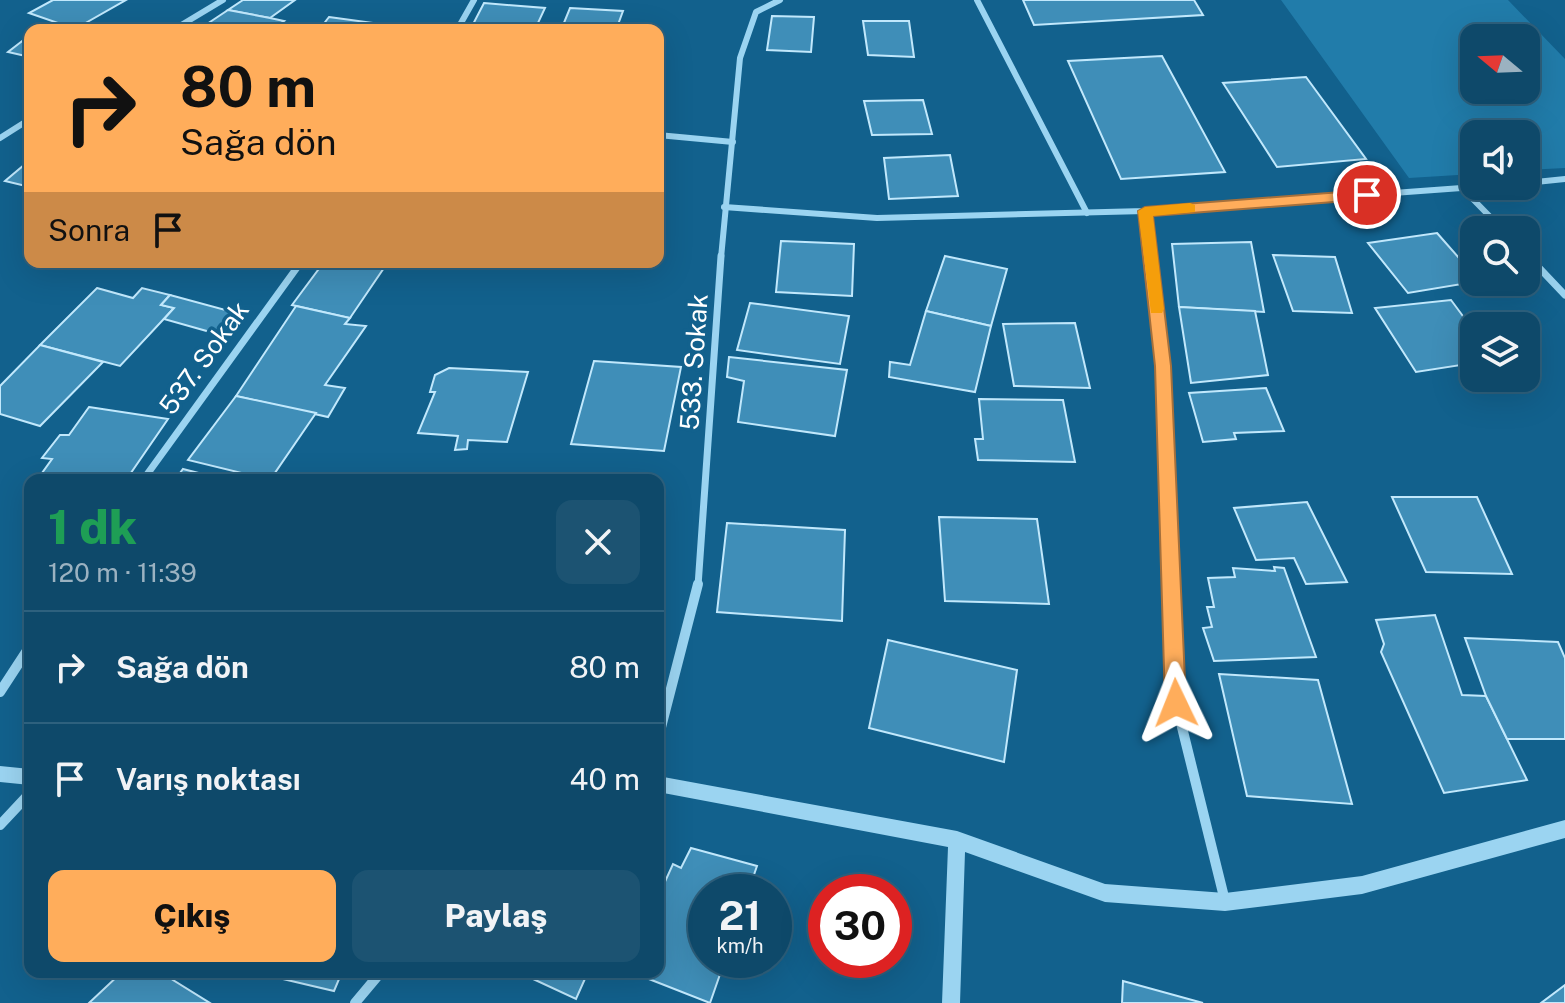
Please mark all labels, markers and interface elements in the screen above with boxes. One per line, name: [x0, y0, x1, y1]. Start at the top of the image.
north arrow: [1460, 24, 1540, 104]
map controls: [1460, 24, 1540, 392]
text: 80 m: [180, 54, 316, 120]
icon: right: [48, 56, 152, 160]
button: sound: [1460, 120, 1540, 200]
text: Sağa dön: [180, 121, 337, 163]
pin: [1333, 161, 1401, 229]
icon: arrive: [1345, 173, 1389, 217]
icon: arrive: [146, 208, 190, 252]
text: Sonra: [48, 212, 130, 248]
button: search: [1460, 216, 1540, 296]
street label: 533. Sokak: [673, 293, 714, 431]
street label: 537. Sokak: [152, 295, 255, 420]
button: layers: [1460, 312, 1540, 392]
text: 1 dk: [48, 498, 137, 555]
button: close: [556, 500, 640, 584]
text: 120 m · 11:39: [48, 557, 197, 588]
icon: right: [48, 645, 92, 689]
text: Sağa dön: [116, 649, 249, 685]
text: 80 m: [569, 649, 640, 685]
position arrow: [1134, 661, 1218, 745]
icon: arrive: [48, 757, 92, 801]
text: Varış noktası: [116, 761, 301, 797]
text: 40 m: [570, 761, 640, 797]
button: Çıkış: [48, 870, 336, 962]
button: Paylaş: [352, 870, 640, 962]
speed limit sign: 30: [808, 874, 912, 978]
text: 21: [719, 892, 761, 939]
text: km/h: [716, 934, 764, 958]

